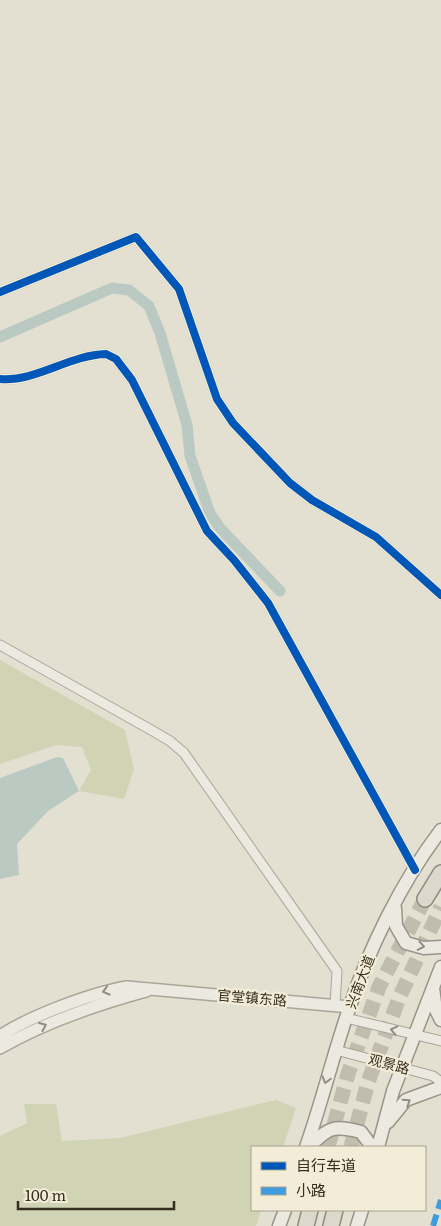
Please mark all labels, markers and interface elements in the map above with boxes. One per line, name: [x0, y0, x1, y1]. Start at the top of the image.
one-way arrow: [416, 941, 425, 951]
street label: 兴南大道: [340, 952, 378, 1011]
street label: 官堂镇东路: [216, 984, 288, 1010]
one-way arrow: [102, 985, 111, 996]
one-way arrow: [38, 1022, 47, 1033]
one-way arrow: [389, 1025, 398, 1036]
street label: 观景路: [366, 1048, 412, 1078]
one-way arrow: [322, 1076, 332, 1084]
one-way arrow: [401, 1098, 410, 1108]
legend: [251, 1146, 426, 1211]
text: 自行车道: [296, 1153, 356, 1176]
scale bar: [18, 1178, 174, 1210]
text: 小路: [296, 1178, 326, 1201]
text: 100 m: [25, 1183, 66, 1206]

